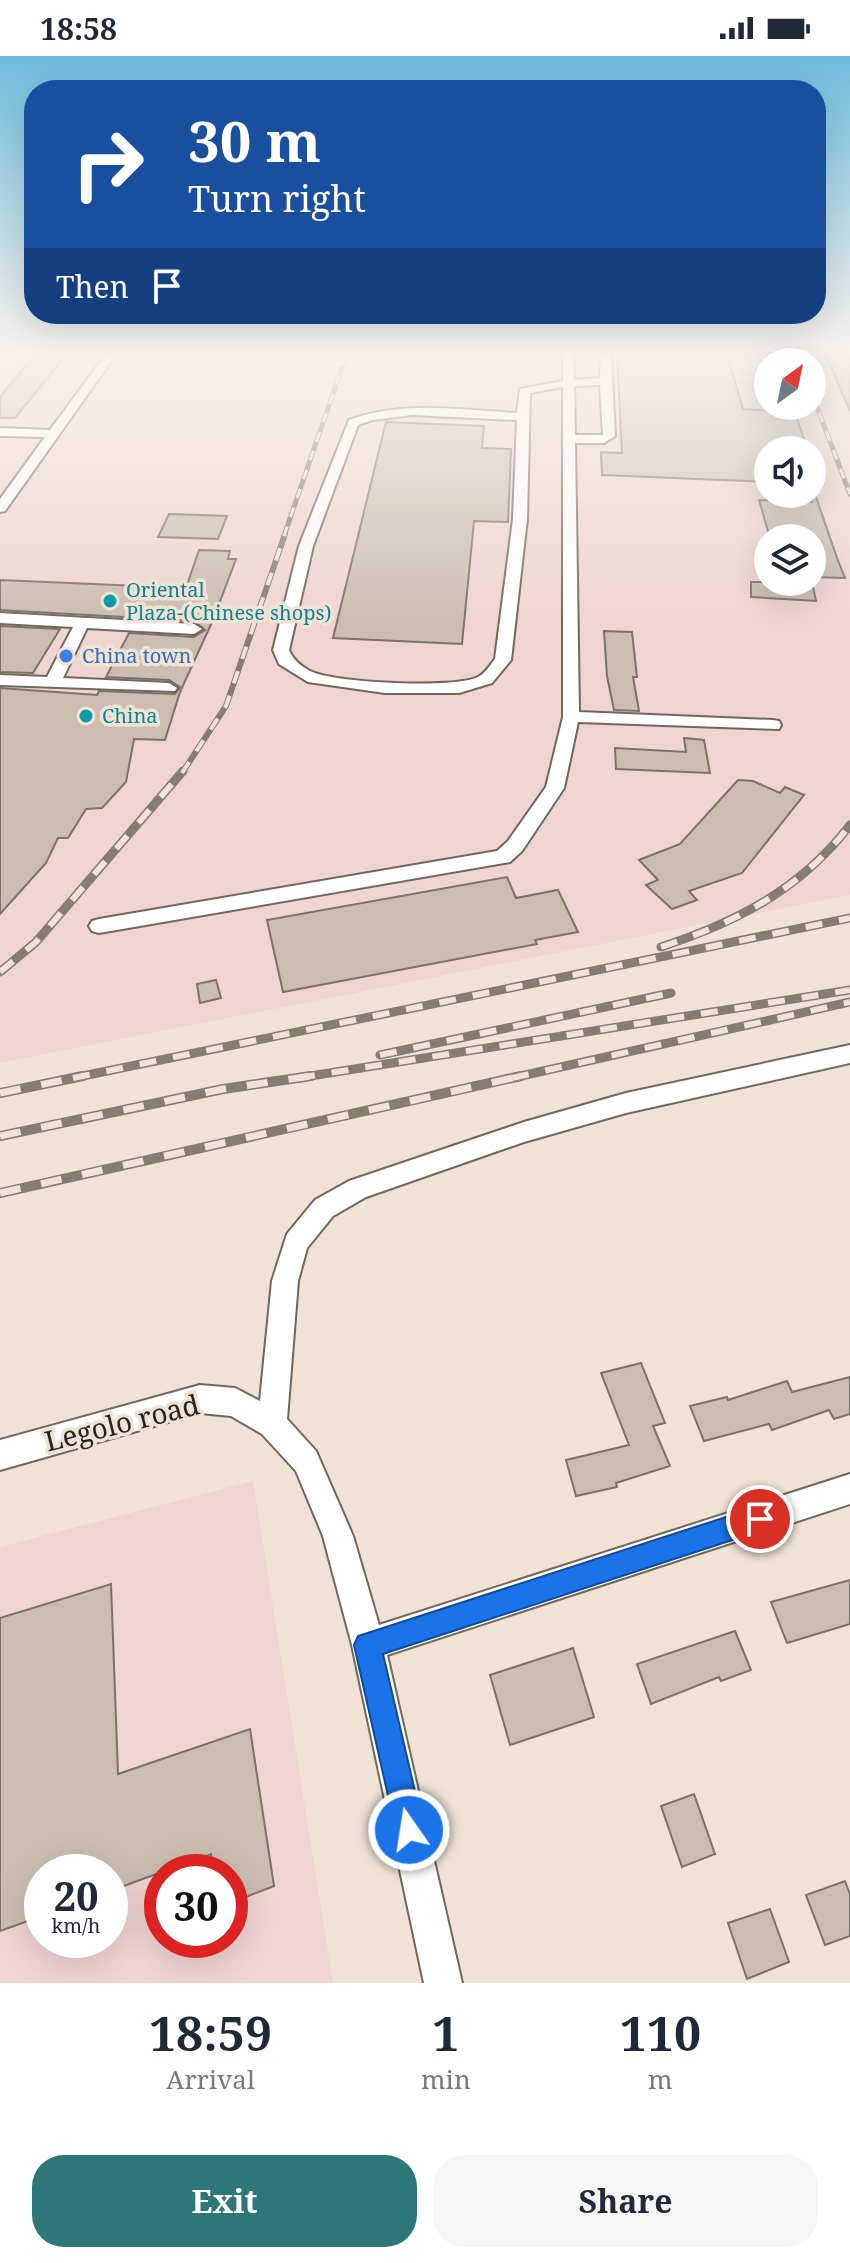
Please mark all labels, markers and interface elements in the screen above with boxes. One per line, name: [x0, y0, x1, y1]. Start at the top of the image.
text: 18:58: [40, 8, 117, 49]
text: 30 m: [188, 102, 321, 178]
icon: right: [56, 112, 160, 216]
text: Turn right: [188, 174, 366, 223]
icon: arrive: [145, 264, 189, 308]
text: Then: [56, 266, 129, 307]
north arrow: [754, 348, 826, 420]
map controls: [754, 348, 826, 596]
button: sound: [754, 436, 826, 508]
button: layers: [754, 524, 826, 596]
place label: Oriental Plaza-(Chinese shops): [126, 576, 332, 626]
marker: Oriental Plaza-(Chinese shops): [101, 592, 119, 610]
place label: China town: [82, 642, 192, 669]
marker: China town: [57, 647, 75, 665]
place label: China: [102, 702, 158, 729]
marker: China: [77, 707, 95, 725]
street label: Legolo road: [40, 1384, 203, 1460]
pin: [726, 1485, 794, 1553]
icon: arrive: [738, 1497, 782, 1541]
position arrow: [367, 1788, 451, 1872]
speed limit sign: 30: [144, 1854, 248, 1958]
text: 20: [53, 1868, 99, 1923]
text: km/h: [51, 1912, 101, 1939]
text: 18:59: [149, 2000, 272, 2065]
text: 1: [432, 2000, 459, 2065]
text: 110: [620, 2000, 701, 2065]
text: Arrival: [166, 2061, 255, 2097]
text: min: [421, 2061, 471, 2097]
text: m: [648, 2061, 673, 2097]
button: Exit: [32, 2155, 417, 2247]
button: Share: [433, 2155, 818, 2247]

